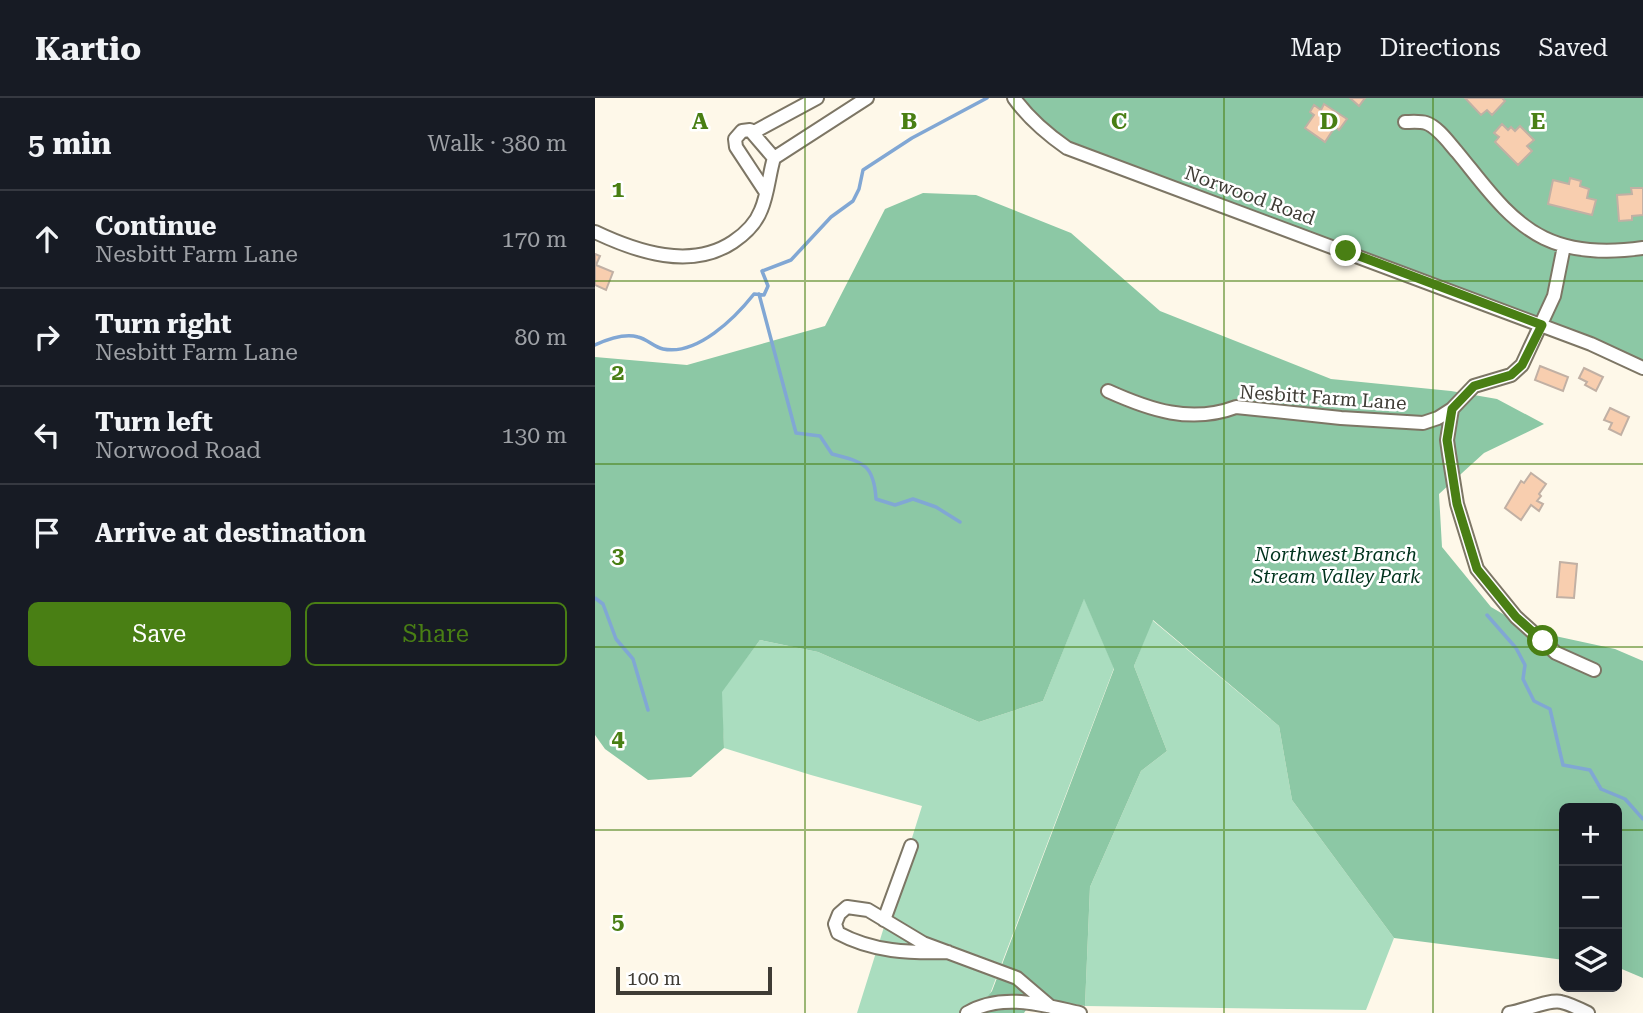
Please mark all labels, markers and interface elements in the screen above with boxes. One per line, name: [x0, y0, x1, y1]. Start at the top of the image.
text: Kartio: [35, 29, 141, 68]
text: Map: [1290, 34, 1342, 62]
text: Directions: [1380, 34, 1500, 62]
text: Saved: [1538, 34, 1608, 62]
text: A: [692, 108, 709, 135]
text: B: [901, 108, 917, 135]
text: C: [1111, 108, 1127, 135]
text: D: [1320, 108, 1338, 135]
text: E: [1531, 108, 1545, 135]
text: 5 min: [28, 126, 111, 161]
text: Walk · 380 m: [428, 130, 567, 157]
street label: Norwood Road: [1181, 161, 1318, 230]
text: 1: [612, 176, 625, 203]
text: Continue: [95, 211, 217, 241]
icon: ahead: [28, 220, 66, 258]
text: 170 m: [502, 226, 567, 253]
route end: [1330, 235, 1361, 266]
text: Nesbitt Farm Lane: [95, 241, 298, 268]
text: Turn right: [95, 309, 231, 339]
icon: right: [28, 318, 66, 356]
text: 80 m: [514, 324, 567, 351]
text: Nesbitt Farm Lane: [95, 339, 298, 366]
text: 2: [612, 359, 624, 386]
street label: Nesbitt Farm Lane: [1239, 380, 1407, 415]
text: Turn left: [95, 407, 213, 437]
icon: left: [28, 416, 66, 454]
text: 130 m: [502, 422, 567, 449]
text: Norwood Road: [95, 437, 261, 464]
icon: arrive: [28, 514, 66, 552]
text: Arrive at destination: [95, 518, 366, 548]
text: 3: [612, 542, 625, 569]
park label: Northwest Branch Stream Valley Park: [1251, 543, 1421, 588]
button: Save: [28, 602, 291, 666]
button: Share: [305, 602, 567, 666]
route start: [1527, 625, 1558, 656]
text: 4: [612, 725, 625, 752]
map controls: [1559, 803, 1622, 992]
button: +: [1559, 803, 1622, 866]
button: −: [1559, 866, 1622, 929]
text: 5: [612, 908, 625, 935]
button: layers: [1559, 929, 1622, 992]
scale bar: [616, 964, 772, 996]
text: 100 m: [627, 967, 681, 990]

